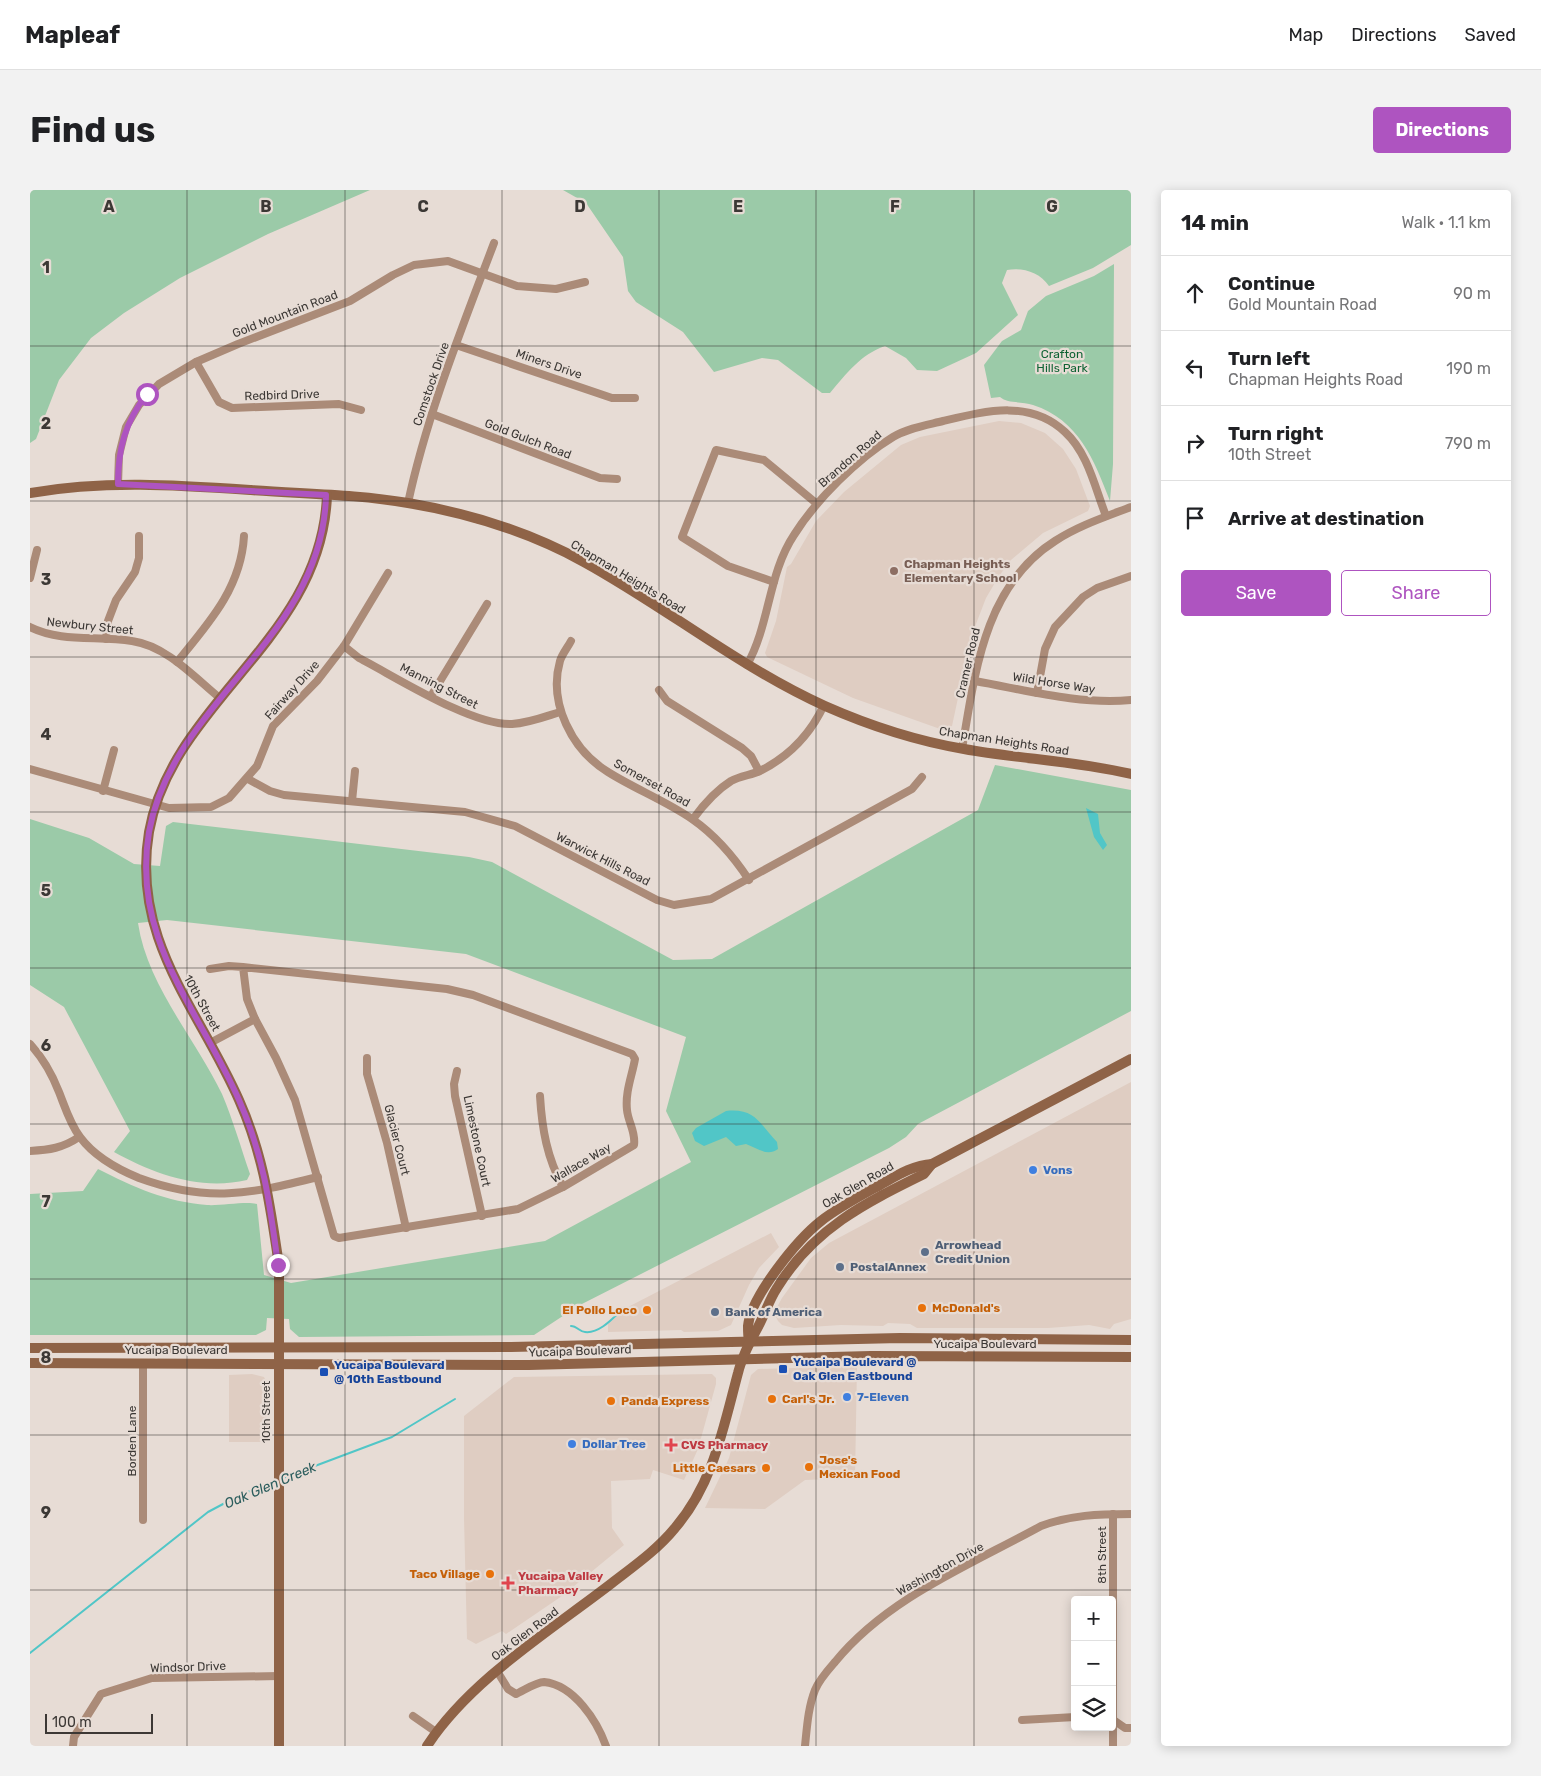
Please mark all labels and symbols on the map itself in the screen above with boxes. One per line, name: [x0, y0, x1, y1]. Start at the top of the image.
text: A: [103, 197, 115, 216]
text: B: [260, 197, 272, 216]
text: C: [417, 197, 429, 216]
text: D: [574, 197, 586, 216]
text: E: [733, 197, 743, 216]
text: F: [890, 197, 900, 216]
text: G: [1046, 197, 1058, 216]
text: 1: [42, 258, 50, 277]
street label: Gold Mountain Road: [230, 287, 340, 341]
street label: Comstock Drive: [410, 340, 452, 428]
street label: Miners Drive: [514, 346, 584, 382]
park label: Crafton Hills Park: [1036, 347, 1088, 375]
route start: [136, 383, 159, 406]
street label: Redbird Drive: [244, 387, 320, 403]
text: 2: [41, 414, 51, 433]
street label: Gold Gulch Road: [483, 416, 573, 462]
street label: Brandon Road: [816, 428, 884, 490]
street label: Chapman Heights Road: [568, 537, 688, 617]
place label: Chapman Heights Elementary School: [904, 557, 1016, 585]
marker: Chapman Heights Elementary School: [888, 565, 900, 577]
text: 3: [41, 570, 51, 589]
street label: Newbury Street: [46, 614, 134, 638]
street label: Cramer Road: [953, 626, 983, 700]
street label: Fairway Drive: [262, 657, 322, 722]
street label: Manning Street: [398, 660, 481, 712]
street label: Wild Horse Way: [1012, 670, 1097, 697]
street label: Chapman Heights Road: [938, 724, 1070, 758]
text: 4: [41, 725, 52, 744]
street label: Somerset Road: [611, 756, 693, 810]
street label: Warwick Hills Road: [554, 829, 652, 889]
text: 5: [41, 881, 51, 900]
street label: 10th Street: [181, 972, 223, 1034]
text: 6: [41, 1036, 51, 1055]
street label: Limestone Court: [460, 1094, 494, 1188]
street label: Glacier Court: [381, 1103, 413, 1177]
street label: Wallace Way: [548, 1140, 614, 1186]
street label: Oak Glen Road: [820, 1159, 896, 1211]
place label: Vons: [1043, 1163, 1073, 1177]
marker: Vons: [1027, 1164, 1039, 1176]
text: 7: [41, 1192, 51, 1211]
place label: Arrowhead Credit Union: [935, 1238, 1010, 1266]
marker: Arrowhead Credit Union: [919, 1246, 931, 1258]
route end: [267, 1254, 290, 1277]
place label: PostalAnnex: [850, 1260, 926, 1274]
marker: PostalAnnex: [834, 1261, 846, 1273]
place label: McDonald's: [932, 1301, 1000, 1315]
marker: McDonald's: [916, 1302, 928, 1314]
place label: El Pollo Loco: [562, 1303, 637, 1317]
marker: El Pollo Loco: [641, 1304, 653, 1316]
place label: Bank of America: [725, 1305, 822, 1319]
marker: Bank of America: [709, 1306, 721, 1318]
street label: Yucaipa Boulevard: [933, 1337, 1037, 1351]
street label: Yucaipa Boulevard: [528, 1342, 632, 1360]
street label: Yucaipa Boulevard: [124, 1343, 228, 1357]
text: 8: [41, 1348, 52, 1367]
place label: Yucaipa Boulevard @ Oak Glen Eastbound: [793, 1355, 916, 1383]
place label: Yucaipa Boulevard @ 10th Eastbound: [334, 1358, 445, 1386]
marker: Yucaipa Boulevard @ Oak Glen Eastbound: [777, 1363, 789, 1375]
marker: Yucaipa Boulevard @ 10th Eastbound: [318, 1366, 330, 1378]
street label: 10th Street: [259, 1380, 273, 1443]
place label: 7-Eleven: [857, 1390, 909, 1404]
marker: 7-Eleven: [841, 1391, 853, 1403]
place label: Carl's Jr.: [782, 1392, 835, 1406]
marker: Carl's Jr.: [766, 1393, 778, 1405]
place label: Panda Express: [621, 1394, 709, 1408]
marker: Panda Express: [605, 1395, 617, 1407]
street label: Borden Lane: [125, 1405, 139, 1476]
place label: Dollar Tree: [582, 1437, 646, 1451]
marker: Dollar Tree: [566, 1438, 578, 1450]
place label: CVS Pharmacy: [681, 1438, 768, 1452]
marker: CVS Pharmacy: [665, 1439, 677, 1451]
place label: Jose's Mexican Food: [819, 1453, 900, 1481]
water label: Oak Glen Creek: [222, 1458, 320, 1513]
place label: Little Caesars: [673, 1461, 756, 1475]
marker: Jose's Mexican Food: [803, 1461, 815, 1473]
marker: Little Caesars: [760, 1462, 772, 1474]
text: 9: [41, 1503, 51, 1522]
street label: 8th Street: [1095, 1526, 1109, 1584]
street label: Washington Drive: [894, 1539, 986, 1599]
place label: Taco Village: [409, 1567, 480, 1581]
marker: Taco Village: [484, 1568, 496, 1580]
place label: Yucaipa Valley Pharmacy: [518, 1569, 603, 1597]
marker: Yucaipa Valley Pharmacy: [502, 1577, 514, 1589]
street label: Oak Glen Road: [489, 1604, 561, 1664]
street label: Windsor Drive: [150, 1659, 227, 1675]
scale bar: [45, 1711, 152, 1734]

